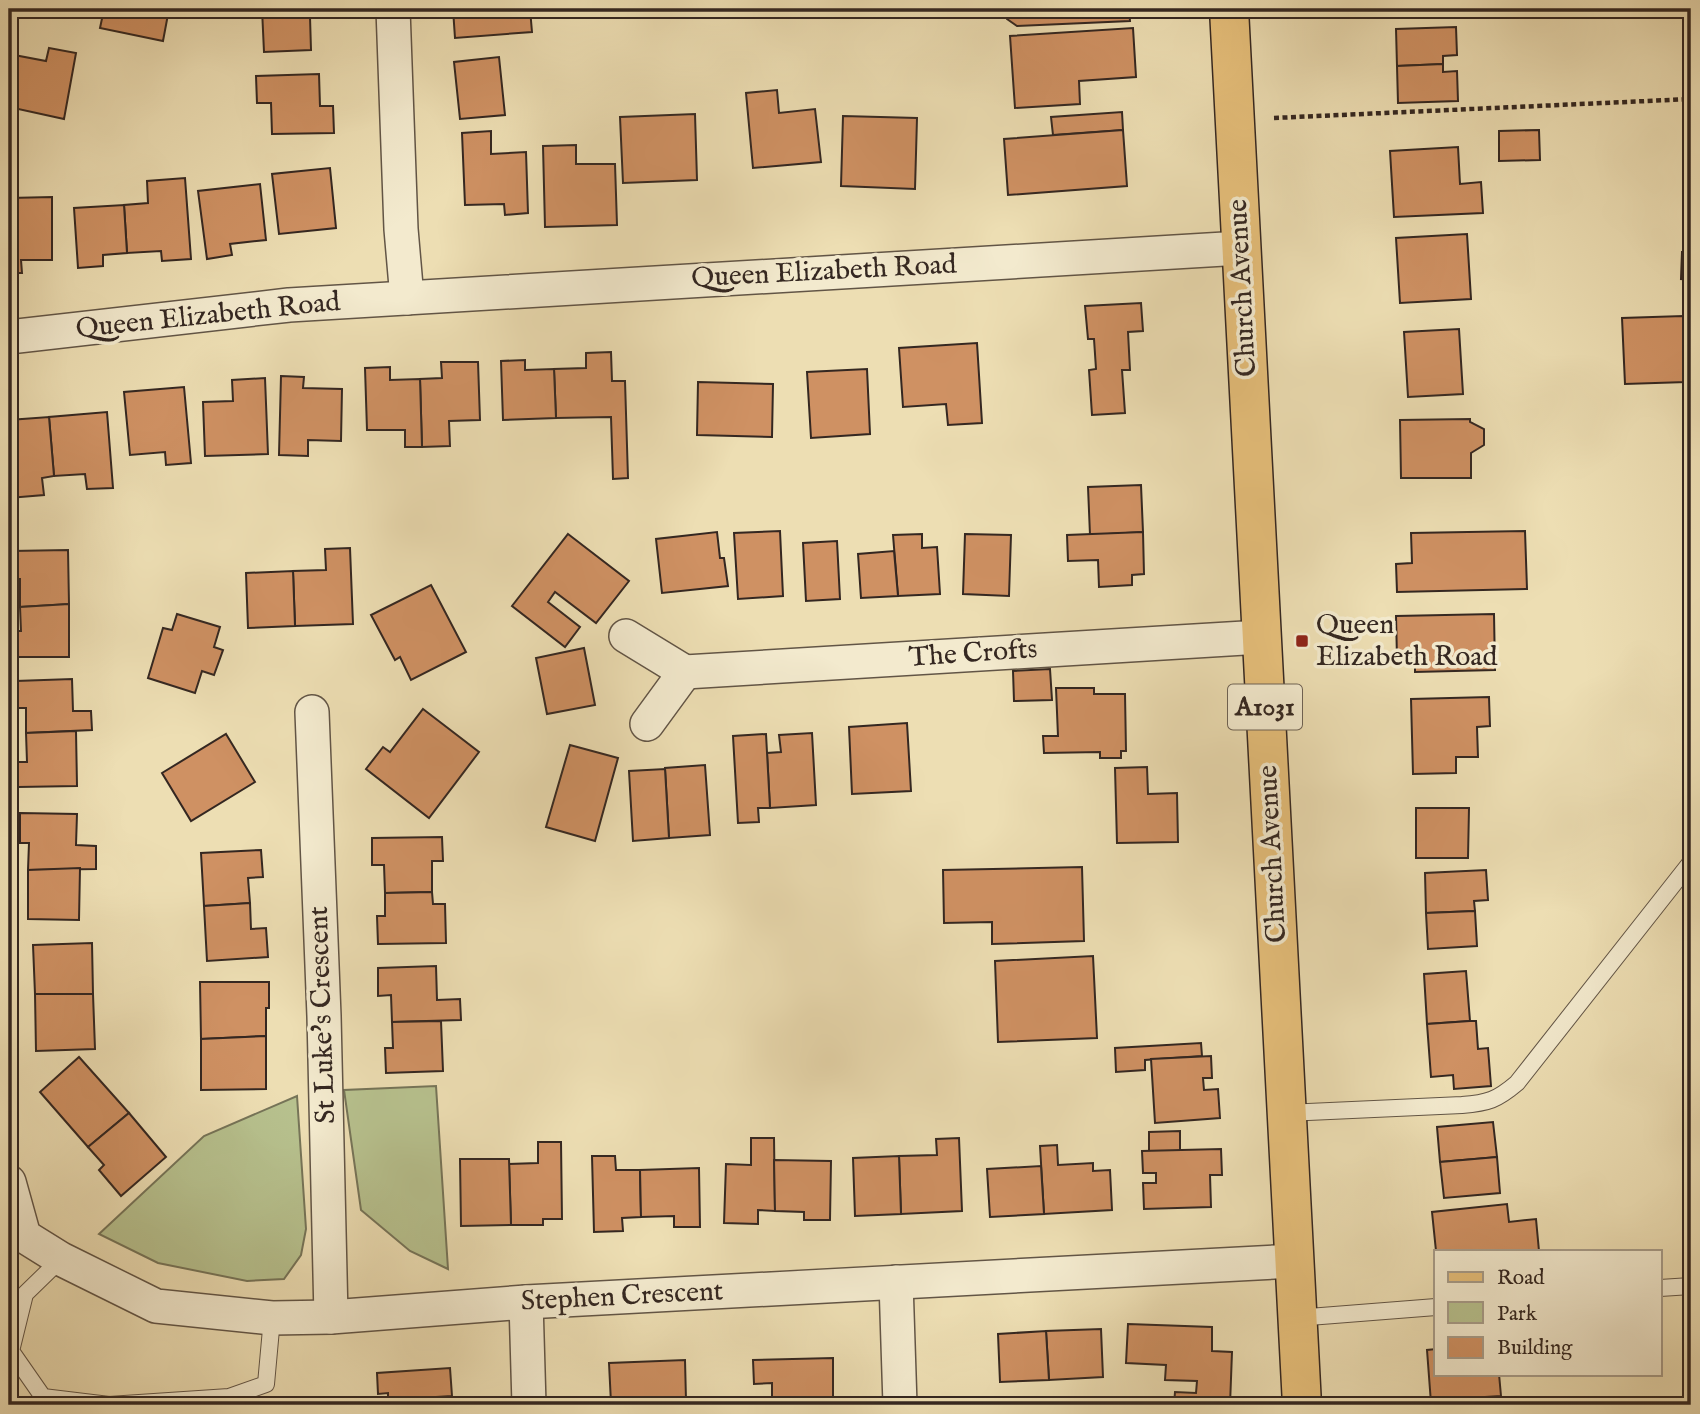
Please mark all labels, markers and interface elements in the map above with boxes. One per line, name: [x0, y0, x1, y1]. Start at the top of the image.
street label: Church Avenue: [1221, 198, 1265, 378]
street label: Queen Elizabeth Road: [690, 248, 958, 296]
street label: Queen Elizabeth Road: [74, 285, 342, 347]
place label: Queen Elizabeth Road: [1316, 608, 1497, 675]
street label: The Crofts: [907, 632, 1039, 676]
marker: Queen Elizabeth Road: [1294, 633, 1310, 649]
road number: A1031: [1228, 684, 1302, 730]
street label: Church Avenue: [1251, 764, 1295, 944]
street label: St Luke's Crescent: [302, 905, 344, 1124]
legend: [1434, 1250, 1662, 1376]
text: Road: [1497, 1265, 1545, 1292]
street label: Stephen Crescent: [520, 1274, 725, 1320]
text: Park: [1497, 1301, 1538, 1328]
text: Building: [1497, 1335, 1573, 1362]

